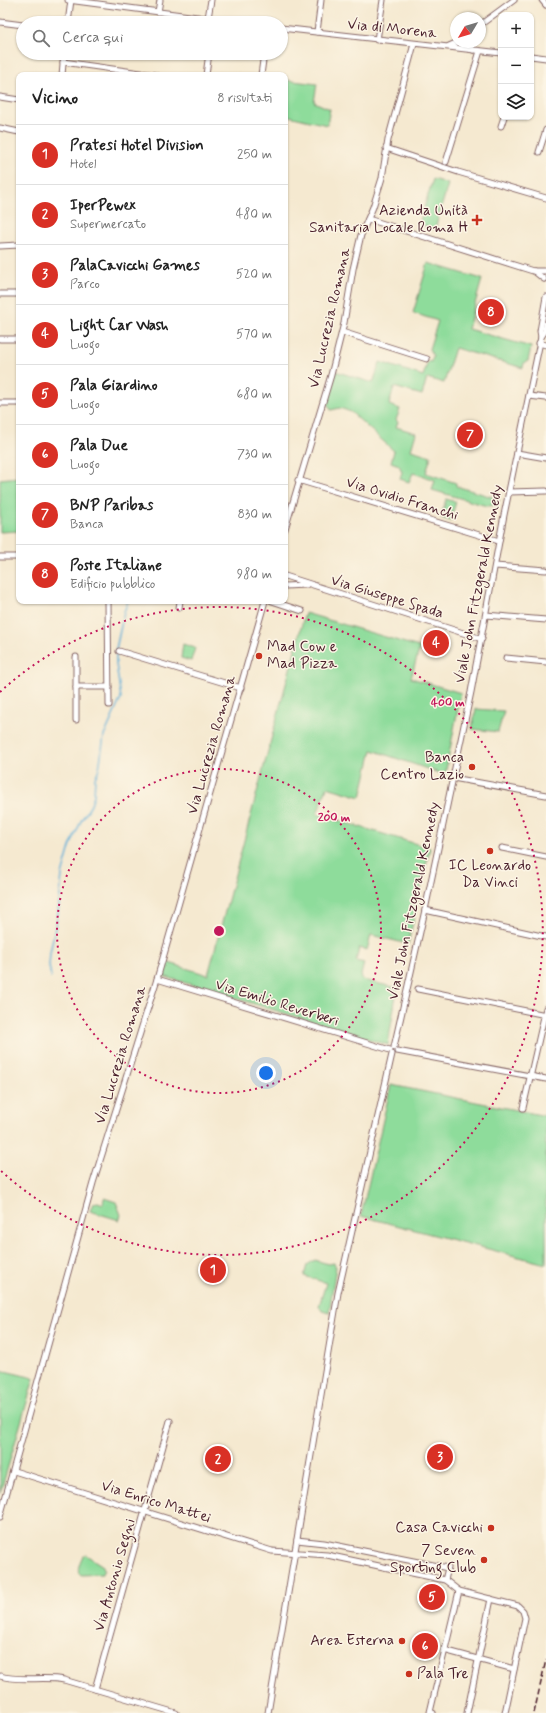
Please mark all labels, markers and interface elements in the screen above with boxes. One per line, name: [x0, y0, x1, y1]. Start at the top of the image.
north arrow: [450, 12, 486, 48]
map controls: [498, 12, 534, 120]
button: +: [498, 12, 534, 48]
street label: Via di Morena: [346, 14, 439, 44]
search box: [16, 16, 288, 60]
icon: search: [30, 27, 52, 49]
text: Cerca qui: [62, 28, 123, 48]
button: −: [498, 48, 534, 84]
button: layers: [498, 84, 534, 120]
text: Vicino: [32, 87, 78, 109]
text: 8 risultati: [217, 90, 272, 107]
text: Pratesi Hotel Division: [70, 136, 204, 156]
text: 1: [42, 146, 48, 163]
text: 250 m: [237, 146, 272, 163]
text: Hotel: [70, 156, 96, 173]
text: IperPewex: [70, 196, 136, 216]
place label: Azienda Unità Sanitaria Locale Roma H: [309, 201, 468, 238]
text: 2: [42, 206, 48, 223]
text: 480 m: [236, 206, 272, 223]
marker: Azienda Unità Sanitaria Locale Roma H: [471, 214, 483, 226]
text: Supermercato: [70, 216, 146, 233]
street label: Via Lucrezia Romana: [304, 245, 356, 390]
text: PalaCavicchi Games: [70, 256, 200, 276]
text: 3: [42, 266, 48, 283]
text: 520 m: [236, 266, 272, 283]
text: Parco: [70, 276, 100, 293]
pin: 8: [478, 297, 504, 327]
text: Light Car Wash: [70, 316, 169, 336]
text: 4: [41, 326, 49, 343]
text: 570 m: [236, 326, 272, 343]
text: Luogo: [70, 336, 100, 353]
text: Pala Giardino: [70, 376, 158, 396]
text: 5: [41, 386, 49, 403]
text: 680 m: [237, 386, 272, 403]
text: Luogo: [70, 396, 100, 413]
pin: 7: [457, 420, 483, 450]
text: Pala Due: [70, 436, 128, 456]
text: 6: [42, 446, 48, 463]
text: 730 m: [237, 446, 272, 463]
text: Luogo: [70, 456, 100, 473]
street label: Via Ovidio Franchi: [343, 472, 461, 526]
street label: Viale John Fitzgerald Kennedy: [450, 483, 509, 685]
text: BNP Paribas: [70, 496, 153, 516]
text: 7: [41, 506, 49, 523]
text: 830 m: [237, 506, 272, 523]
text: Banca: [70, 516, 104, 533]
text: Poste Italiane: [70, 556, 162, 576]
text: 8: [41, 566, 49, 583]
text: 980 m: [237, 566, 272, 583]
street label: Via Giuseppe Spada: [328, 570, 446, 624]
text: Edificio pubblico: [70, 576, 155, 593]
pin: 4: [423, 628, 449, 658]
place label: Mad Cow e Mad Pizza: [267, 637, 338, 674]
marker: Mad Cow e Mad Pizza: [254, 651, 264, 661]
street label: Via Lucrezia Romana: [183, 672, 242, 817]
text: 400 m: [431, 695, 465, 711]
place label: Banca Centro Lazio: [380, 748, 464, 785]
marker: Banca Centro Lazio: [467, 762, 477, 772]
street label: Viale John Fitzgerald Kennedy: [383, 800, 446, 1002]
text: 200 m: [318, 810, 351, 826]
marker: IC Leonardo Da Vinci: [485, 846, 495, 856]
place label: IC Leonardo Da Vinci: [449, 856, 531, 893]
centre of rings: [212, 924, 226, 938]
street label: Via Emilio Reverberi: [213, 975, 341, 1031]
street label: Via Lucrezia Romana: [90, 983, 152, 1126]
your location: [256, 1063, 276, 1083]
pin: 1: [200, 1255, 226, 1285]
pin: 3: [427, 1442, 453, 1472]
pin: 2: [205, 1444, 231, 1474]
street label: Via Enrico Mattei: [99, 1476, 213, 1528]
street label: Via Antonio Segni: [89, 1516, 142, 1634]
place label: Casa Cavicchi: [395, 1518, 483, 1538]
marker: Casa Cavicchi: [486, 1523, 496, 1533]
place label: 7 Seven Sporting Club: [390, 1541, 476, 1579]
marker: 7 Seven Sporting Club: [479, 1555, 489, 1565]
pin: 5: [419, 1582, 445, 1612]
place label: Area Esterna: [310, 1631, 394, 1651]
pin: 6: [412, 1631, 438, 1661]
marker: Area Esterna: [397, 1636, 407, 1646]
place label: Pala Tre: [417, 1664, 469, 1684]
marker: Pala Tre: [404, 1669, 414, 1679]

